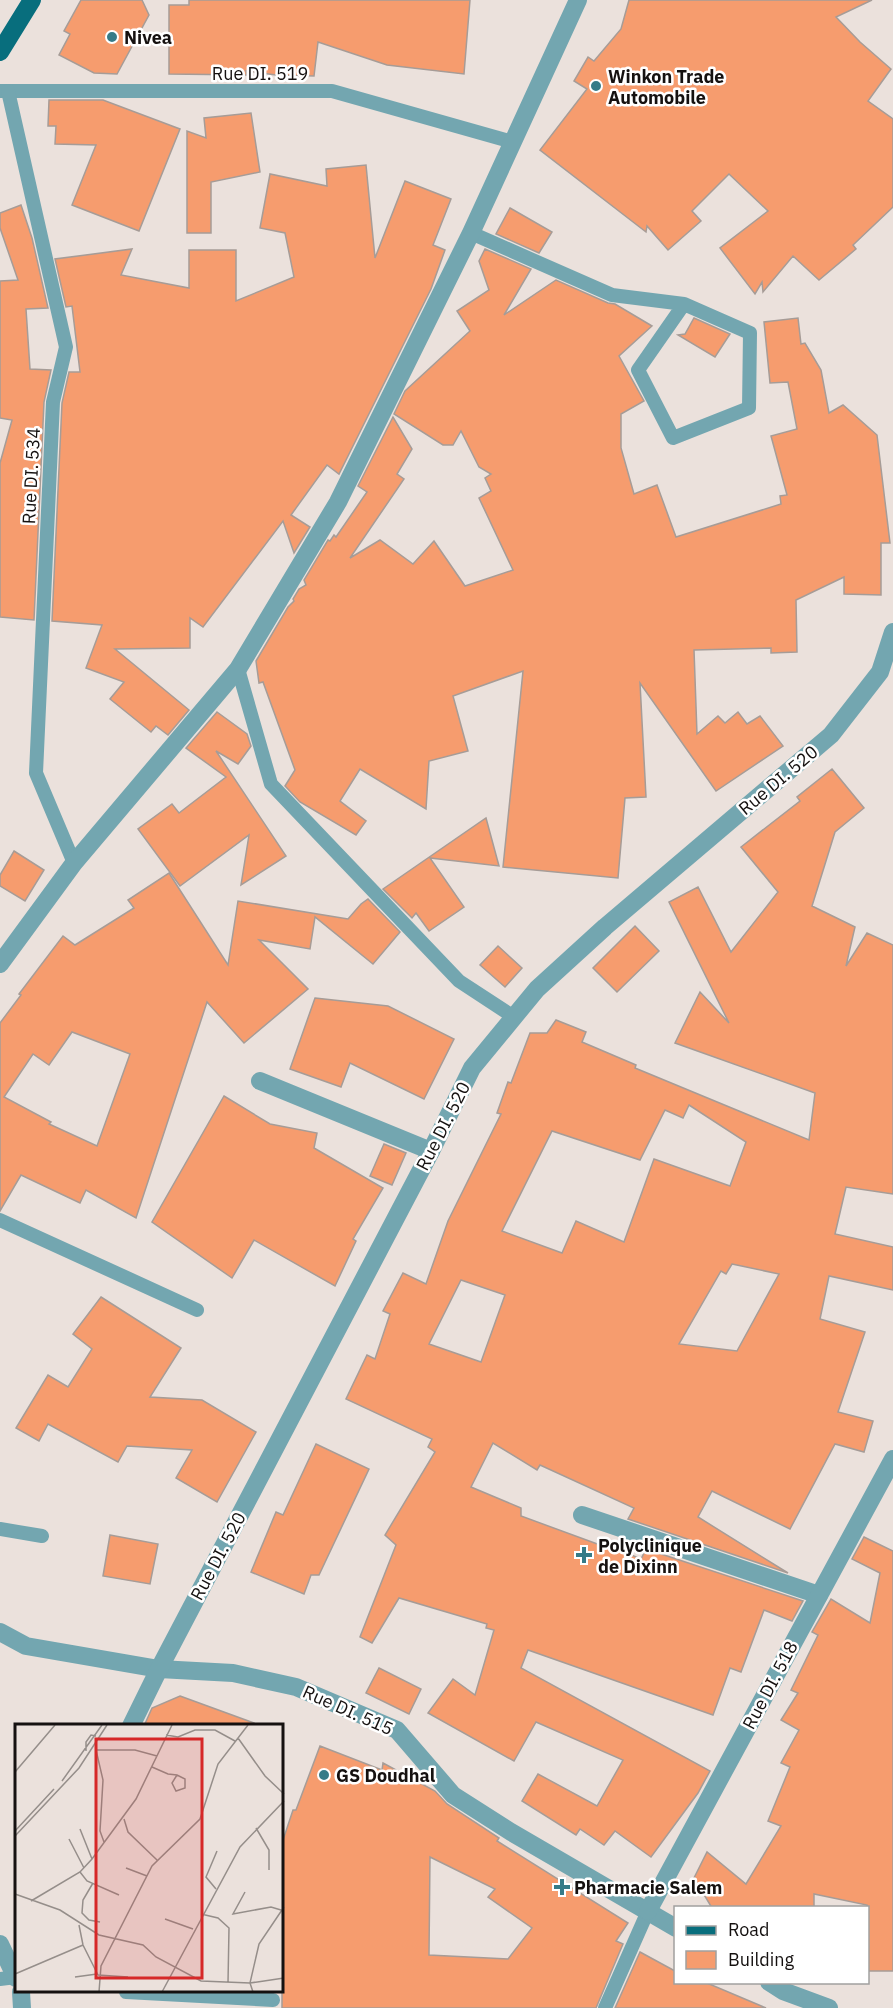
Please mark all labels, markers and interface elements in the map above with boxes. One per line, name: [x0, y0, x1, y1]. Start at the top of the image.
place label: Nivea: [124, 26, 172, 49]
marker: Nivea: [105, 30, 119, 44]
street label: Rue DI. 519: [212, 62, 308, 85]
place label: Winkon Trade Automobile: [608, 65, 724, 109]
marker: Winkon Trade Automobile: [589, 79, 603, 93]
street label: Rue DI. 534: [17, 427, 45, 525]
street label: Rue DI. 520: [734, 740, 822, 820]
street label: Rue DI. 520: [411, 1078, 475, 1174]
street label: Rue DI. 520: [185, 1508, 251, 1604]
place label: Polyclinique de Dixinn: [598, 1534, 702, 1578]
marker: Polyclinique de Dixinn: [575, 1546, 593, 1564]
street label: Rue DI. 518: [737, 1637, 803, 1733]
street label: Rue DI. 515: [299, 1680, 397, 1740]
inset map: [15, 1724, 284, 1993]
place label: GS Doudhal: [336, 1764, 436, 1787]
marker: GS Doudhal: [317, 1768, 331, 1782]
place label: Pharmacie Salem: [574, 1876, 722, 1899]
marker: Pharmacie Salem: [555, 1880, 569, 1894]
legend: [674, 1906, 869, 1984]
text: Road: [728, 1918, 769, 1941]
text: Building: [728, 1948, 795, 1971]

